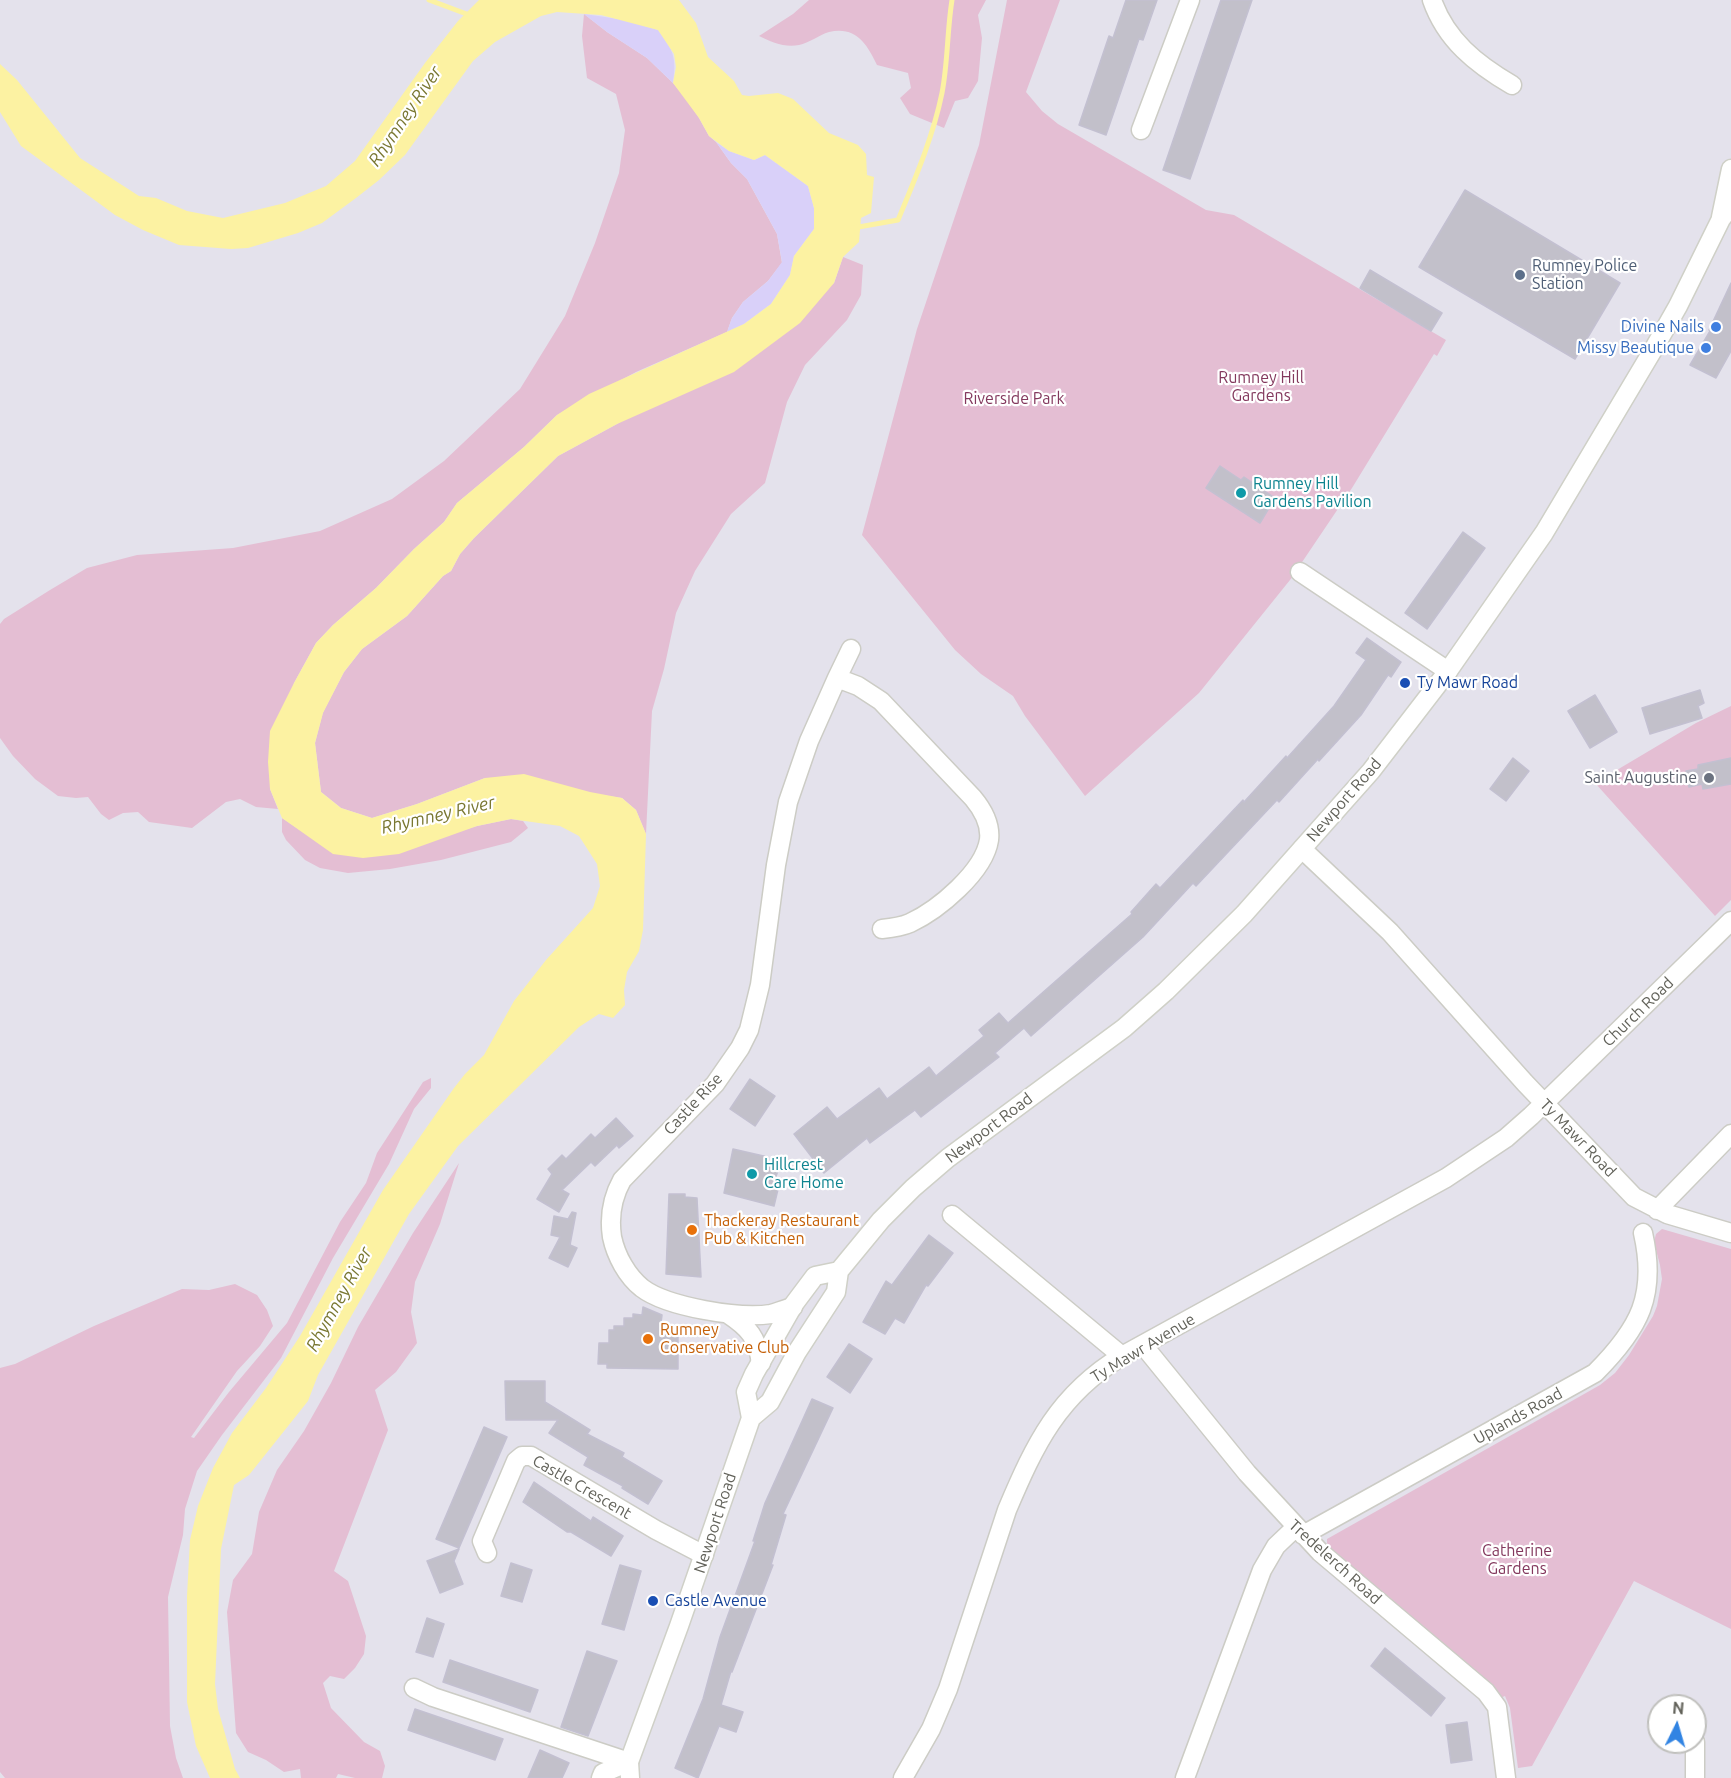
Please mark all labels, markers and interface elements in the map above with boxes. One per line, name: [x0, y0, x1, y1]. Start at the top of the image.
water label: Rhymney River: [364, 62, 446, 170]
place label: Rumney Police Station: [1532, 256, 1637, 294]
marker: Rumney Police Station: [1513, 268, 1527, 282]
place label: Divine Nails: [1621, 317, 1704, 337]
marker: Divine Nails: [1709, 320, 1723, 334]
place label: Missy Beautique: [1577, 338, 1694, 358]
marker: Missy Beautique: [1699, 341, 1713, 355]
park label: Rumney Hill Gardens: [1218, 368, 1304, 406]
park label: Riverside Park: [964, 389, 1064, 409]
place label: Rumney Hill Gardens Pavilion: [1253, 474, 1372, 512]
marker: Rumney Hill Gardens Pavilion: [1234, 486, 1248, 500]
place label: Ty Mawr Road: [1417, 673, 1518, 693]
marker: Ty Mawr Road: [1398, 676, 1412, 690]
street label: Newport Road: [1303, 754, 1385, 846]
place label: Saint Augustine: [1584, 768, 1697, 788]
marker: Saint Augustine: [1702, 771, 1716, 785]
water label: Rhymney River: [379, 791, 497, 839]
street label: Church Road: [1599, 973, 1677, 1051]
street label: Castle Rise: [660, 1069, 726, 1139]
street label: Newport Road: [942, 1089, 1036, 1167]
street label: Ty Mawr Road: [1536, 1095, 1620, 1181]
place label: Hillcrest Care Home: [764, 1155, 844, 1193]
marker: Hillcrest Care Home: [745, 1167, 759, 1181]
place label: Thackeray Restaurant Pub & Kitchen: [704, 1211, 859, 1249]
marker: Thackeray Restaurant Pub & Kitchen: [685, 1223, 699, 1237]
water label: Rhymney River: [301, 1243, 377, 1355]
street label: Ty Mawr Avenue: [1087, 1309, 1199, 1387]
place label: Rumney Conservative Club: [660, 1320, 789, 1358]
marker: Rumney Conservative Club: [641, 1332, 655, 1346]
street label: Uplands Road: [1470, 1384, 1566, 1448]
street label: Castle Crescent: [529, 1451, 635, 1523]
street label: Newport Road: [690, 1470, 740, 1576]
street label: Tredelerch Road: [1285, 1516, 1385, 1608]
park label: Catherine Gardens: [1482, 1541, 1552, 1579]
place label: Castle Avenue: [665, 1591, 767, 1611]
marker: Castle Avenue: [646, 1594, 660, 1608]
north arrow: [1647, 1694, 1707, 1754]
text: N: [1672, 1699, 1685, 1718]

